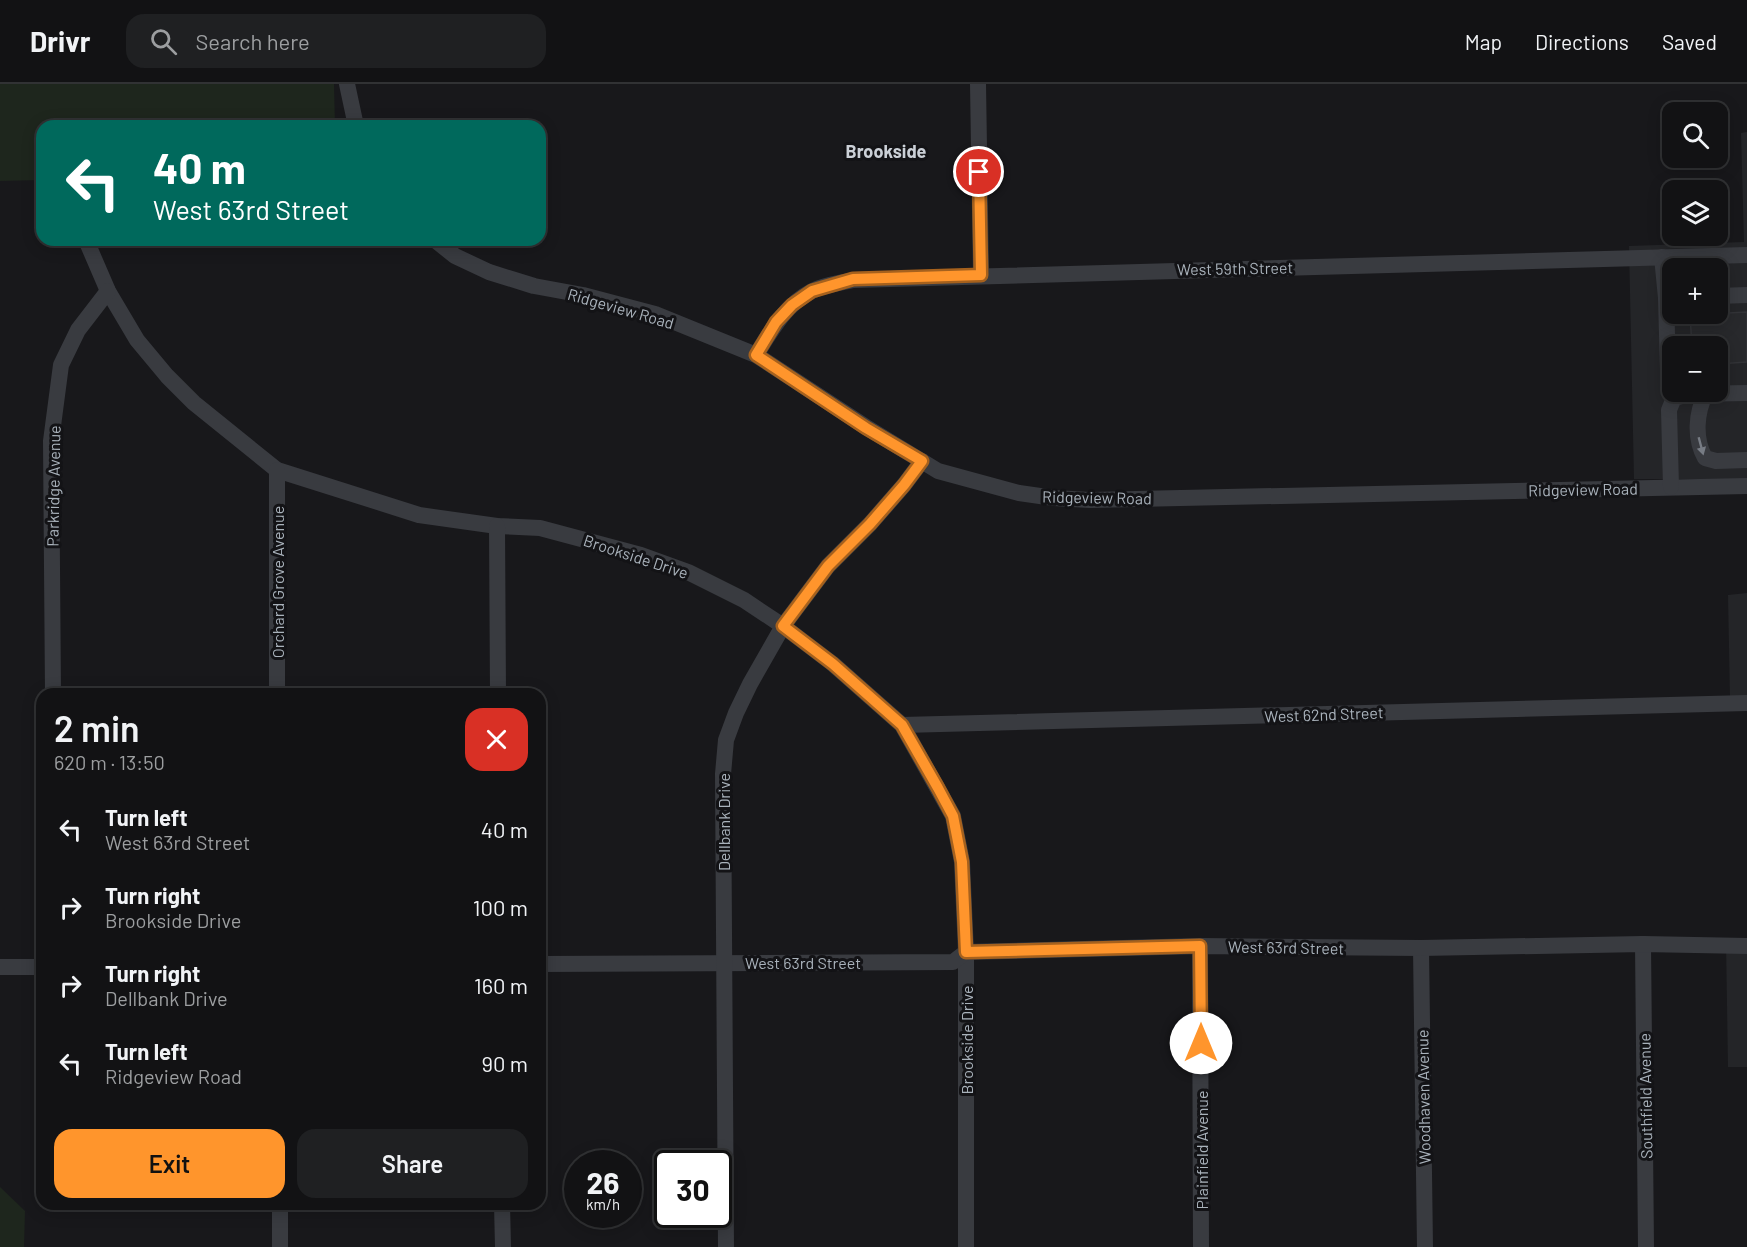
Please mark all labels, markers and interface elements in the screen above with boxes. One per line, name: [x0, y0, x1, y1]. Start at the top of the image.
search box: [126, 14, 546, 68]
text: Drivr: [30, 24, 90, 58]
icon: search: [147, 25, 180, 58]
text: Search here: [195, 28, 310, 54]
text: Map: [1465, 29, 1502, 54]
text: Directions: [1535, 29, 1629, 54]
text: Saved: [1662, 29, 1717, 54]
map controls: [1662, 102, 1728, 402]
button: search: [1662, 102, 1728, 168]
district label: Brookside: [846, 140, 927, 162]
text: 40 m: [153, 142, 246, 192]
icon: left: [54, 144, 132, 222]
pin: [953, 146, 1004, 197]
icon: arrive: [962, 155, 995, 188]
button: layers: [1662, 180, 1728, 246]
text: West 63rd Street: [153, 193, 349, 225]
street label: West 59th Street: [1177, 257, 1293, 279]
button: +: [1662, 258, 1728, 324]
street label: Ridgeview Road: [566, 284, 676, 332]
button: −: [1662, 336, 1728, 402]
street label: Parkridge Avenue: [42, 425, 64, 547]
one-way arrow: [1697, 437, 1707, 455]
street label: Ridgeview Road: [1528, 479, 1638, 499]
street label: Ridgeview Road: [1042, 487, 1152, 507]
street label: Orchard Grove Avenue: [268, 506, 287, 658]
street label: Brookside Drive: [581, 530, 691, 582]
street label: West 62nd Street: [1264, 702, 1384, 726]
text: 2 min: [54, 706, 140, 749]
button: close: [465, 708, 528, 771]
text: 620 m · 13:50: [54, 750, 165, 774]
street label: Dellbank Drive: [714, 773, 733, 871]
text: Turn left: [105, 804, 188, 830]
icon: left: [54, 813, 87, 846]
text: 40 m: [481, 816, 528, 842]
text: West 63rd Street: [105, 830, 250, 854]
text: Turn right: [105, 882, 200, 908]
icon: right: [54, 891, 87, 924]
text: 100 m: [473, 894, 528, 920]
text: Brookside Drive: [105, 908, 241, 932]
street label: West 63rd Street: [1228, 936, 1344, 958]
street label: West 63rd Street: [745, 953, 861, 972]
text: Turn right: [105, 960, 200, 986]
icon: right: [54, 969, 87, 1002]
text: 160 m: [474, 972, 528, 998]
street label: Brookside Drive: [957, 985, 976, 1095]
text: Dellbank Drive: [105, 986, 228, 1010]
position arrow: [1169, 1011, 1233, 1075]
street label: Woodhaven Avenue: [1412, 1030, 1434, 1164]
street label: Southfield Avenue: [1634, 1033, 1656, 1159]
text: Turn left: [105, 1038, 188, 1064]
icon: left: [54, 1047, 87, 1080]
text: 90 m: [482, 1050, 528, 1076]
text: Ridgeview Road: [105, 1064, 242, 1088]
street label: Plainfield Avenue: [1192, 1091, 1211, 1209]
button: Exit: [54, 1129, 285, 1198]
button: Share: [297, 1129, 528, 1198]
speed limit sign: 30: [654, 1150, 732, 1228]
text: 26: [587, 1164, 619, 1200]
text: km/h: [586, 1195, 620, 1213]

